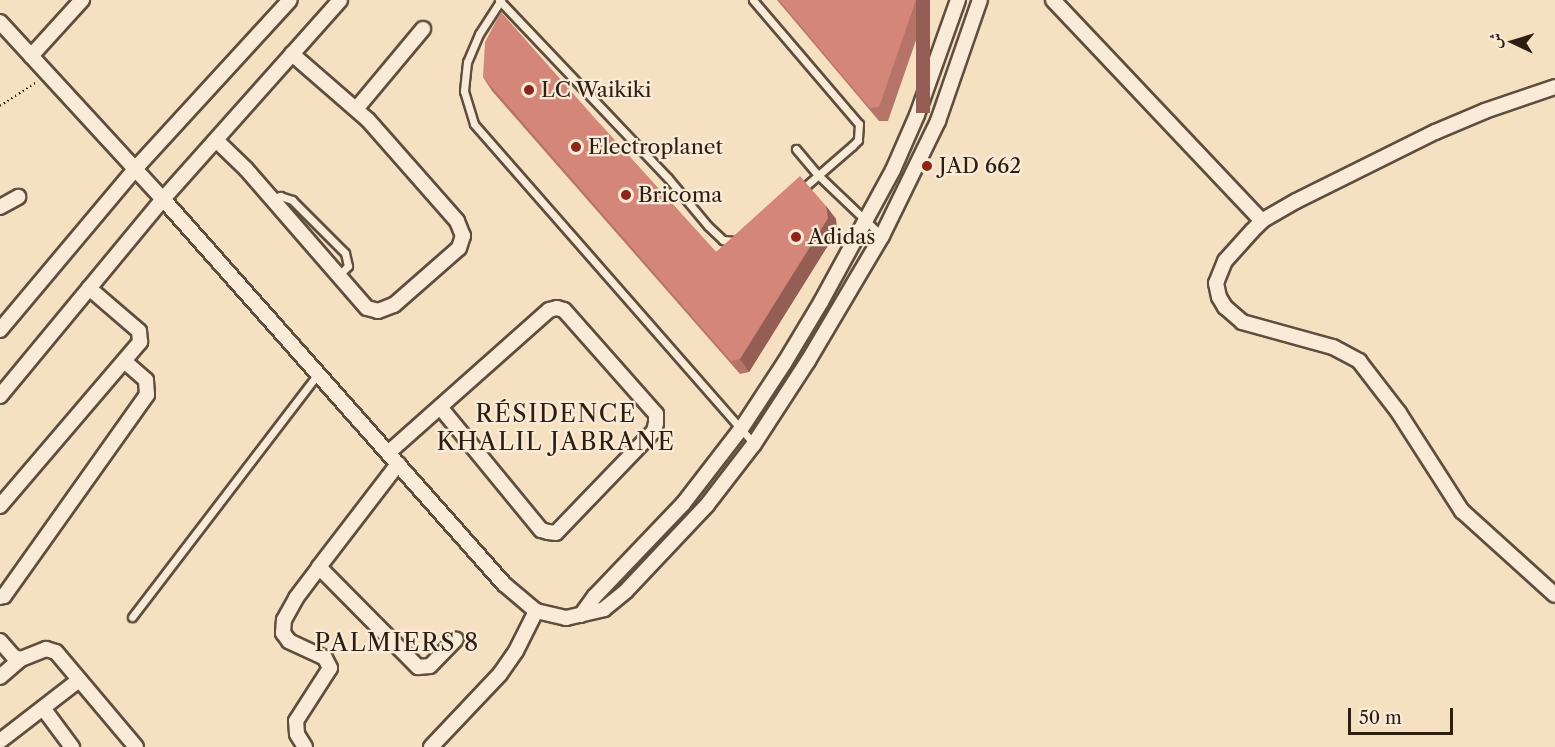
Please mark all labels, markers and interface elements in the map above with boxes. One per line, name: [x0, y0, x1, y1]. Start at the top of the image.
north arrow: [1483, 12, 1543, 72]
text: ش: [1485, 32, 1506, 49]
place label: LC Waikiki: [541, 77, 652, 103]
marker: LC Waikiki: [522, 83, 536, 97]
place label: Electroplanet: [588, 134, 723, 160]
marker: Electroplanet: [569, 140, 583, 154]
place label: JAD 662: [939, 153, 1021, 179]
marker: JAD 662: [920, 159, 934, 173]
place label: Bricoma: [638, 182, 722, 208]
marker: Bricoma: [619, 188, 633, 202]
place label: Adidas: [808, 224, 875, 250]
marker: Adidas: [789, 230, 803, 244]
district label: RÉSIDENCE KHALIL JABRANE: [436, 400, 676, 456]
district label: PALMIERS 8: [314, 629, 480, 657]
scale bar: [1351, 696, 1456, 734]
text: 50 m: [1359, 707, 1402, 729]

